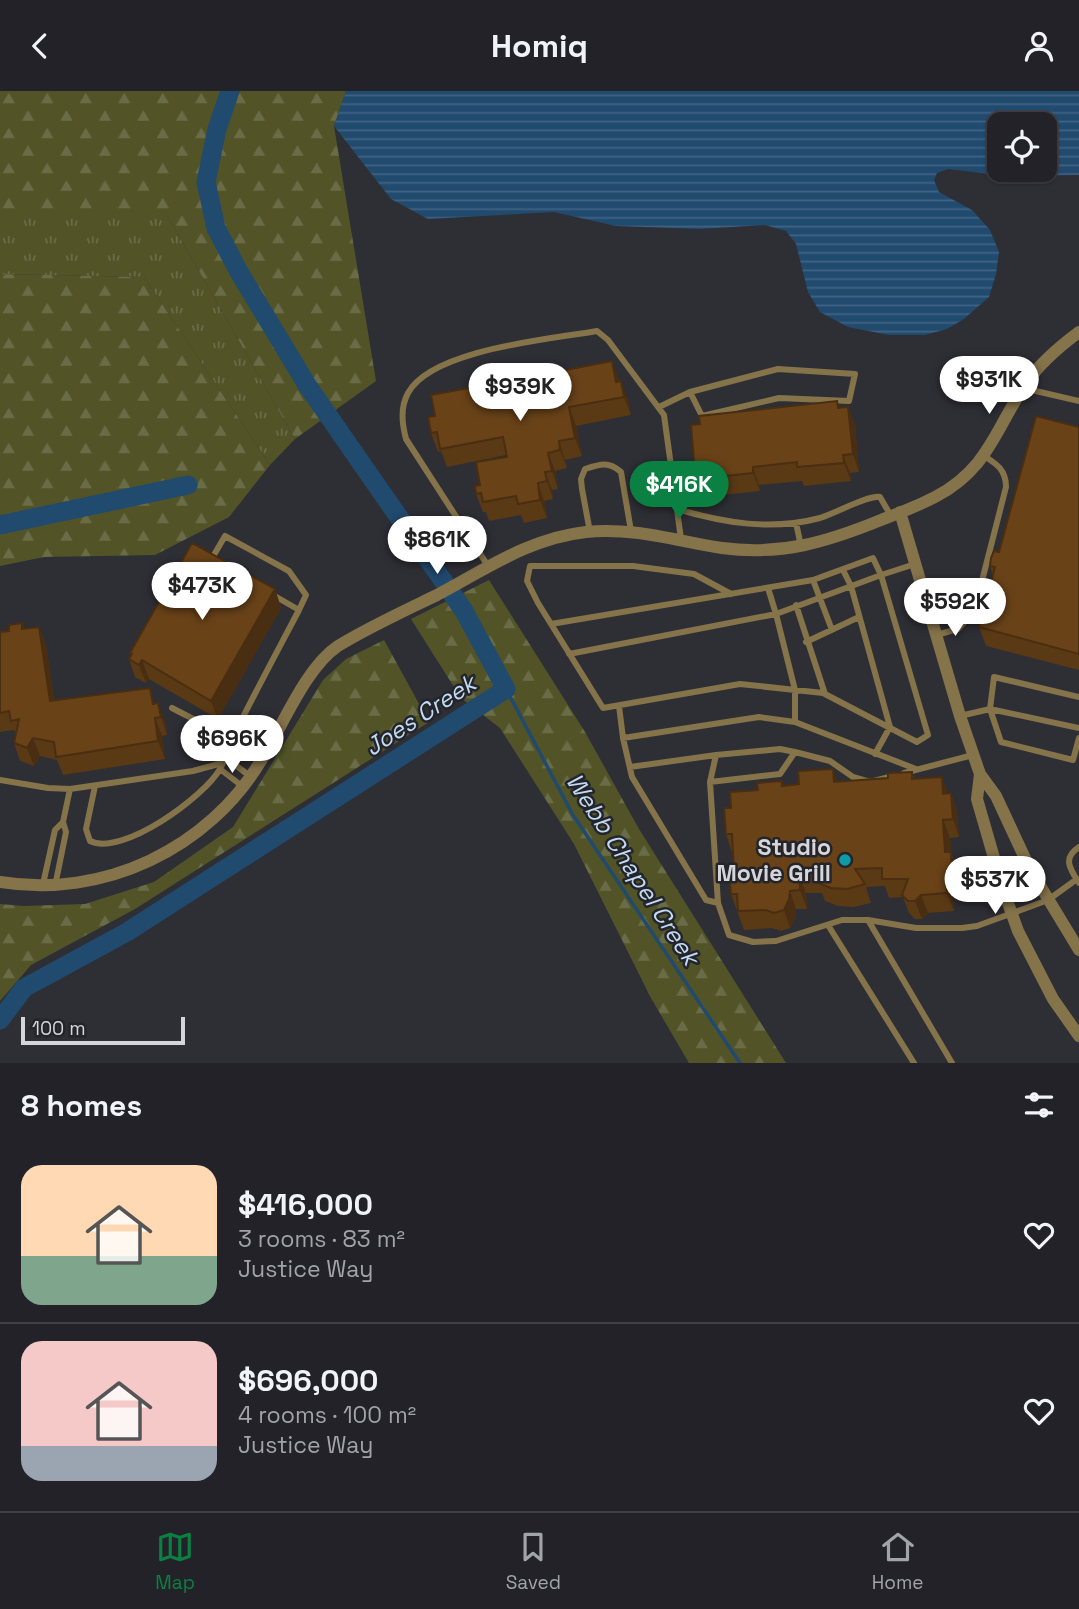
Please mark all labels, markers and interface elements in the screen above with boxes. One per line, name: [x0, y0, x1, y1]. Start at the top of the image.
text: Homiq: [491, 26, 588, 66]
icon: back: [21, 27, 59, 65]
icon: person: [1020, 27, 1058, 65]
map controls: [987, 112, 1057, 182]
button: locate: [987, 112, 1057, 182]
pin: $931K: [940, 357, 1038, 416]
pin: $939K: [471, 363, 569, 423]
text: $931K: [956, 364, 1022, 394]
text: $939K: [485, 371, 555, 401]
pin: $416K: [630, 461, 728, 521]
text: $416K: [646, 469, 712, 499]
pin: $861K: [388, 517, 486, 576]
text: $861K: [404, 524, 470, 554]
pin: $473K: [153, 563, 251, 622]
text: $473K: [168, 570, 236, 600]
pin: $592K: [906, 579, 1004, 638]
text: $592K: [920, 586, 990, 616]
water label: Joes Creek: [358, 666, 484, 763]
pin: $696K: [183, 715, 281, 775]
text: $696K: [197, 723, 267, 753]
water label: Webb Chapel Creek: [559, 767, 708, 974]
place label: Studio Movie Grill: [716, 832, 831, 888]
marker: Studio Movie Grill: [837, 852, 853, 868]
pin: $537K: [946, 857, 1044, 916]
text: $537K: [961, 864, 1029, 894]
scale bar: [21, 1014, 186, 1046]
text: 100 m: [32, 1016, 86, 1041]
text: 8 homes: [21, 1086, 142, 1125]
icon: filters: [1020, 1086, 1058, 1124]
text: $416,000: [238, 1185, 373, 1224]
icon: home: [77, 1193, 161, 1277]
icon: heart: [1020, 1216, 1058, 1254]
text: 3 rooms · 83 m²: [238, 1224, 405, 1254]
text: Justice Way: [238, 1254, 373, 1284]
text: $696,000: [238, 1361, 379, 1400]
icon: home: [77, 1369, 161, 1453]
icon: heart: [1020, 1392, 1058, 1430]
text: 4 rooms · 100 m²: [238, 1400, 416, 1430]
text: Justice Way: [238, 1430, 373, 1460]
tab: Map: [155, 1528, 195, 1595]
tab: Saved: [506, 1528, 561, 1595]
tab: Home: [872, 1528, 924, 1595]

